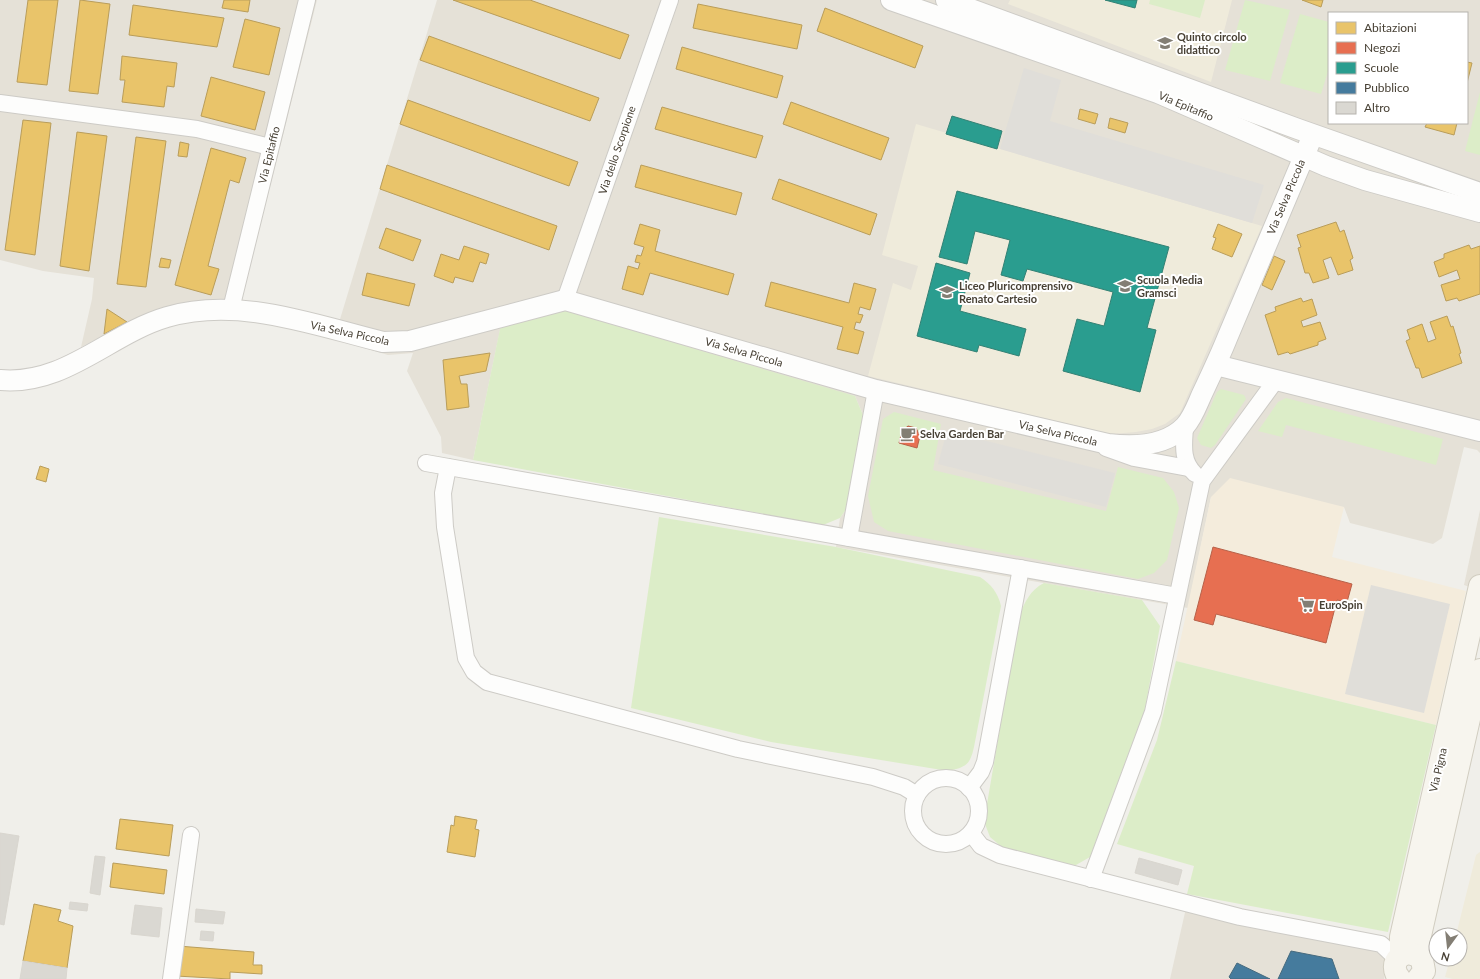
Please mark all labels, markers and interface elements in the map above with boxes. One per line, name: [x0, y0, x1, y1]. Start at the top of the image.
legend: [1328, 12, 1468, 124]
text: Abitazioni: [1364, 20, 1417, 35]
place label: Quinto circolo didattico: [1177, 30, 1247, 56]
school or university icon: Quinto circolo didattico: [1156, 34, 1174, 52]
text: Negozi: [1364, 40, 1401, 55]
text: Scuole: [1364, 60, 1399, 75]
text: Pubblico: [1364, 80, 1410, 95]
street label: Via Epitaffio: [1157, 88, 1216, 123]
text: Altro: [1364, 100, 1390, 115]
street label: Via dello Scorpione: [595, 104, 638, 196]
street label: Via Epitaffio: [255, 125, 282, 185]
street label: Via Selva Piccola: [1264, 157, 1307, 236]
place label: Scuola Media Gramsci: [1137, 273, 1203, 299]
school or university icon: Scuola Media Gramsci: [1116, 277, 1134, 295]
place label: Liceo Pluricomprensivo Renato Cartesio: [959, 279, 1073, 305]
school or university icon: Liceo Pluricomprensivo Renato Cartesio: [938, 283, 956, 301]
street label: Via Selva Piccola: [309, 318, 391, 347]
street label: Via Selva Piccola: [704, 334, 785, 369]
street label: Via Selva Piccola: [1017, 417, 1099, 448]
cafe icon: Selva Garden Bar: [899, 425, 917, 443]
place label: Selva Garden Bar: [920, 427, 1005, 440]
supermarket icon: EuroSpin: [1298, 596, 1316, 614]
place label: EuroSpin: [1319, 598, 1363, 611]
street label: Via Pigna: [1426, 747, 1449, 793]
north arrow: [1428, 927, 1468, 967]
text: N: [1440, 950, 1451, 965]

